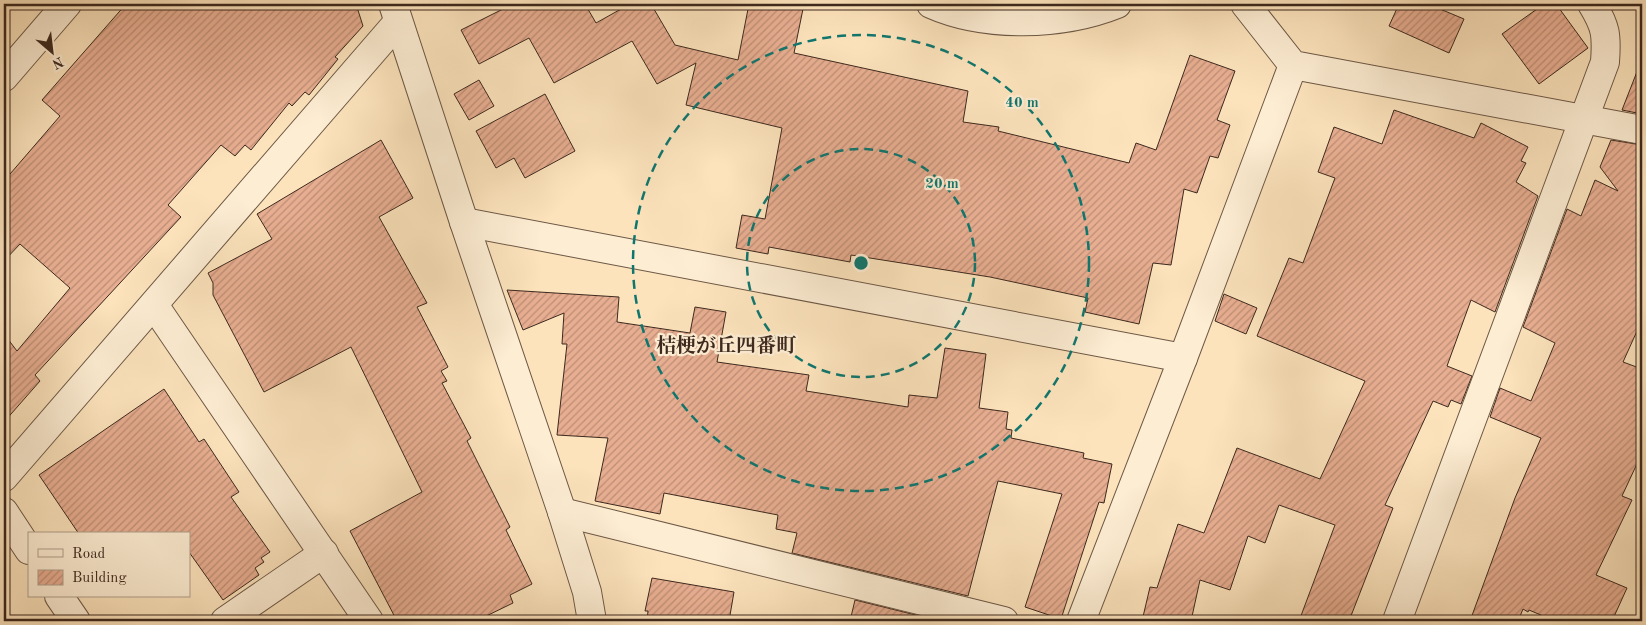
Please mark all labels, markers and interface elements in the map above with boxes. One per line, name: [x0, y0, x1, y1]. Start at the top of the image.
north arrow: [28, 28, 78, 78]
text: N: [49, 54, 66, 71]
text: 40 m: [1005, 96, 1039, 111]
text: 20 m: [925, 177, 959, 192]
centre of rings: [852, 254, 870, 272]
district label: 桔梗が丘四番町: [656, 334, 797, 357]
legend: [28, 532, 190, 598]
text: Road: [72, 547, 106, 562]
text: Building: [72, 571, 127, 586]

